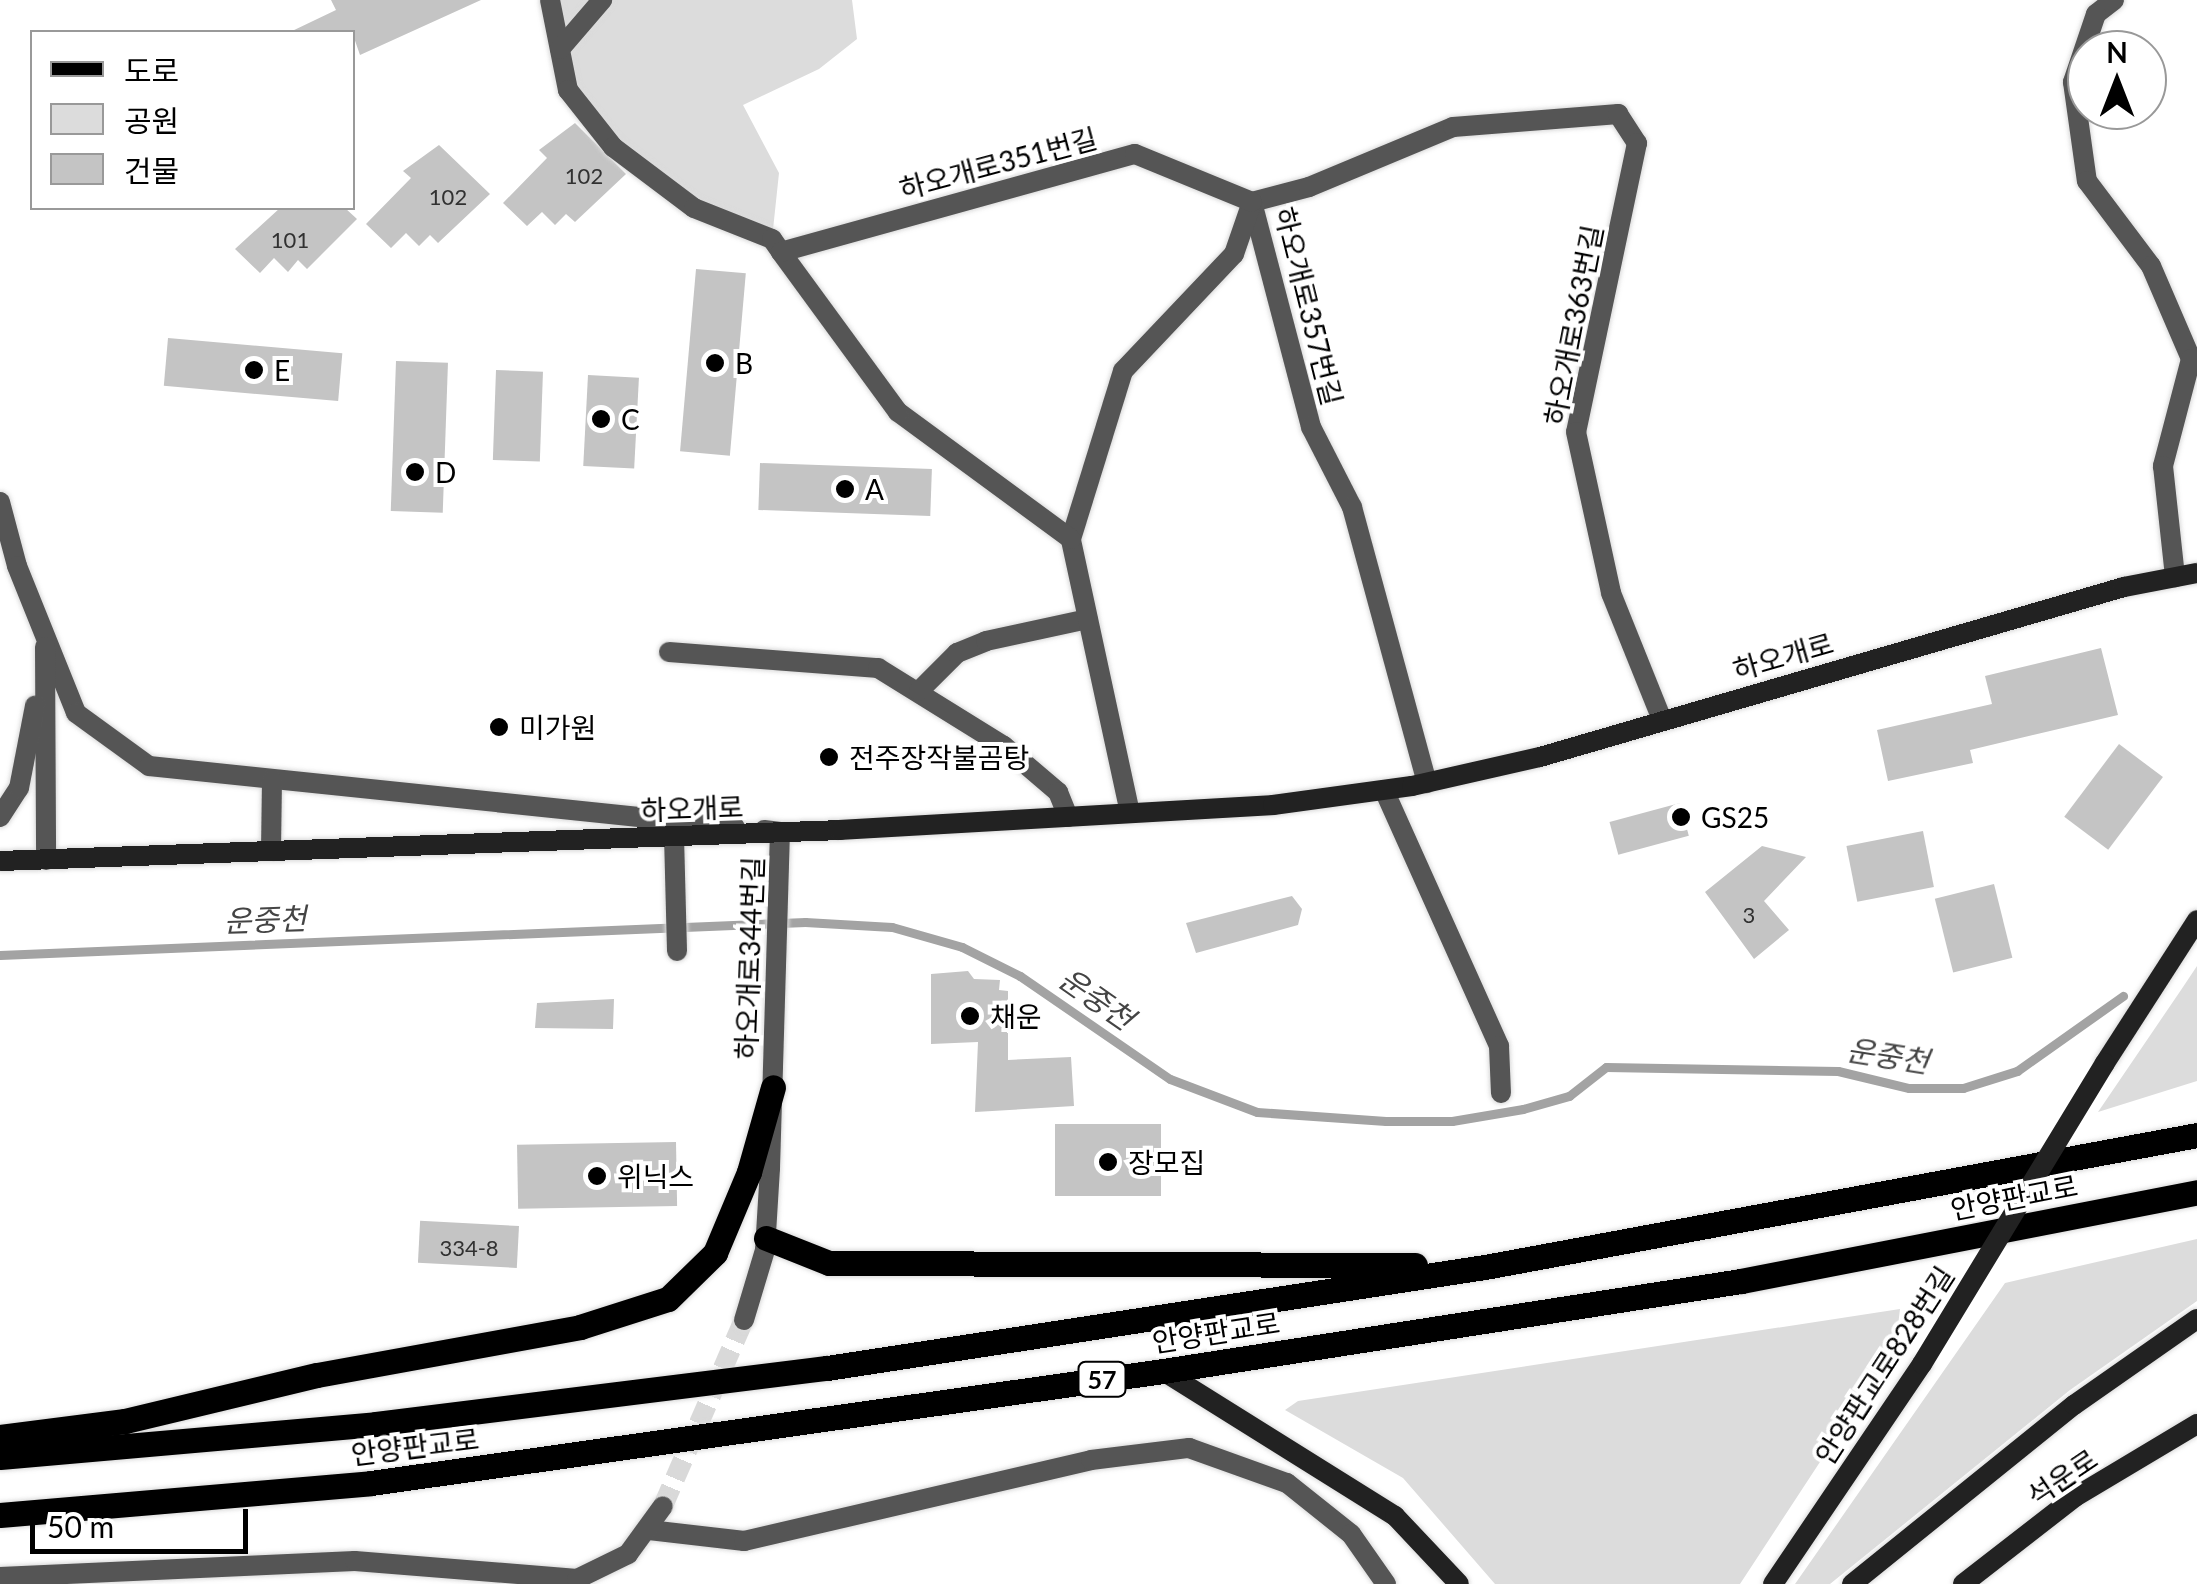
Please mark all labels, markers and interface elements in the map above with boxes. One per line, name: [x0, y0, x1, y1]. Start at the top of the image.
legend: [30, 30, 355, 210]
north arrow: [2067, 30, 2167, 130]
text: N: [2106, 35, 2128, 69]
text: 도로: [124, 52, 179, 88]
text: 공원: [124, 102, 179, 138]
street label: 하오개로351번길: [895, 120, 1101, 206]
text: 건물: [124, 152, 179, 188]
house number: 102: [565, 163, 603, 189]
house number: 102: [429, 184, 467, 210]
street label: 하오개로357번길: [1268, 203, 1350, 409]
street label: 하오개로363번길: [1537, 222, 1609, 428]
house number: 101: [271, 227, 309, 253]
place label: B: [735, 346, 753, 380]
marker: B: [704, 352, 726, 374]
place label: E: [274, 353, 290, 387]
marker: E: [243, 359, 265, 381]
place label: C: [621, 402, 640, 436]
marker: C: [590, 408, 612, 430]
place label: D: [435, 455, 456, 489]
marker: D: [404, 461, 426, 483]
place label: A: [865, 472, 884, 506]
marker: A: [834, 478, 856, 500]
street label: 하오개로: [1729, 626, 1837, 686]
place label: 미가원: [519, 710, 596, 744]
marker: 미가원: [488, 716, 510, 738]
place label: 전주장작불곰탕: [849, 740, 1029, 774]
marker: 전주장작불곰탕: [818, 746, 840, 768]
street label: 하오개로: [640, 789, 744, 827]
place label: GS25: [1701, 800, 1769, 834]
marker: GS25: [1670, 806, 1692, 828]
street label: 하오개로344번길: [729, 856, 769, 1060]
water label: 운중천: [223, 900, 307, 938]
house number: 3: [1743, 902, 1755, 928]
water label: 운중천: [1053, 960, 1141, 1036]
place label: 채운: [990, 999, 1042, 1033]
marker: 채운: [959, 1005, 981, 1027]
water label: 운중천: [1844, 1031, 1932, 1079]
place label: 장모집: [1128, 1145, 1205, 1179]
marker: 장모집: [1097, 1151, 1119, 1173]
place label: 위닉스: [617, 1159, 694, 1193]
marker: 위닉스: [586, 1165, 608, 1187]
street label: 안양판교로: [1948, 1168, 2080, 1226]
house number: 334-8: [439, 1235, 499, 1261]
street label: 안양판교로828번길: [1808, 1260, 1960, 1470]
street label: 안양판교로: [1150, 1305, 1282, 1359]
road number: 57: [1077, 1359, 1127, 1399]
street label: 안양판교로: [349, 1421, 481, 1471]
street label: 석운로: [2021, 1441, 2103, 1513]
scale bar: [35, 1489, 252, 1551]
text: 50 m: [47, 1508, 114, 1544]

